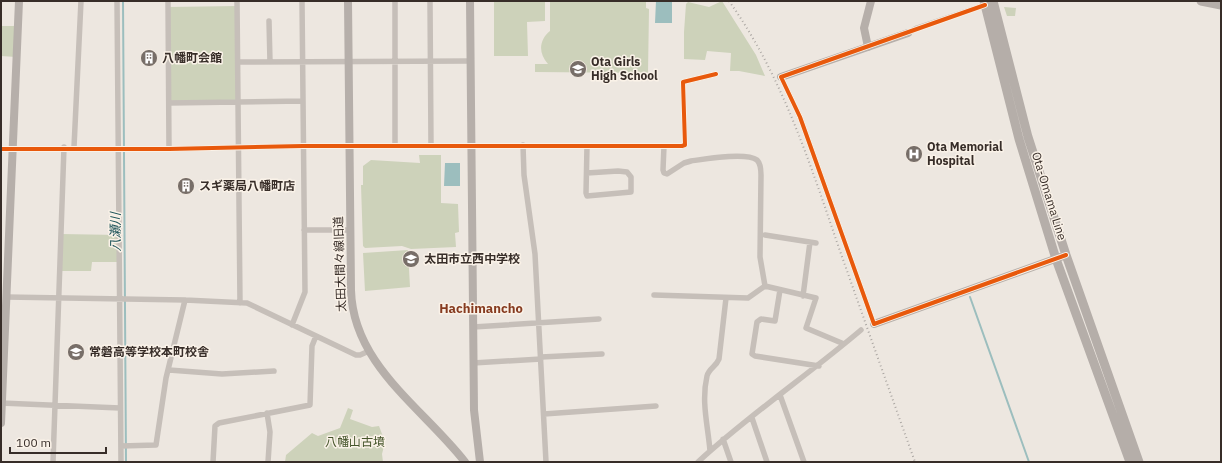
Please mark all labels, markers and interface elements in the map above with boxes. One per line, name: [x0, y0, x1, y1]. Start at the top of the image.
building icon: 八幡町会館: [139, 48, 159, 68]
place label: 八幡町会館: [162, 50, 222, 65]
place label: Ota Girls High School: [591, 54, 658, 83]
school or university icon: Ota Girls High School: [568, 59, 588, 79]
place label: Ota Memorial Hospital: [927, 139, 1003, 168]
hospital icon: Ota Memorial Hospital: [904, 144, 924, 164]
street label: Ota-Omama Line: [1029, 150, 1070, 242]
building icon: スギ薬局八幡町店: [176, 176, 196, 196]
place label: スギ薬局八幡町店: [199, 178, 295, 193]
water label: 八瀬川: [107, 211, 124, 252]
street label: 太田大間々線旧道: [330, 216, 349, 312]
school or university icon: 太田市立西中学校: [401, 249, 421, 269]
place label: 太田市立西中学校: [424, 251, 520, 266]
district label: Hachimancho: [439, 300, 523, 317]
school or university icon: 常磐高等学校本町校舎: [66, 342, 86, 362]
place label: 常磐高等学校本町校舎: [89, 344, 209, 359]
scale bar: [10, 429, 106, 455]
park label: 八幡山古墳: [325, 434, 385, 449]
text: 100 m: [16, 435, 51, 450]

